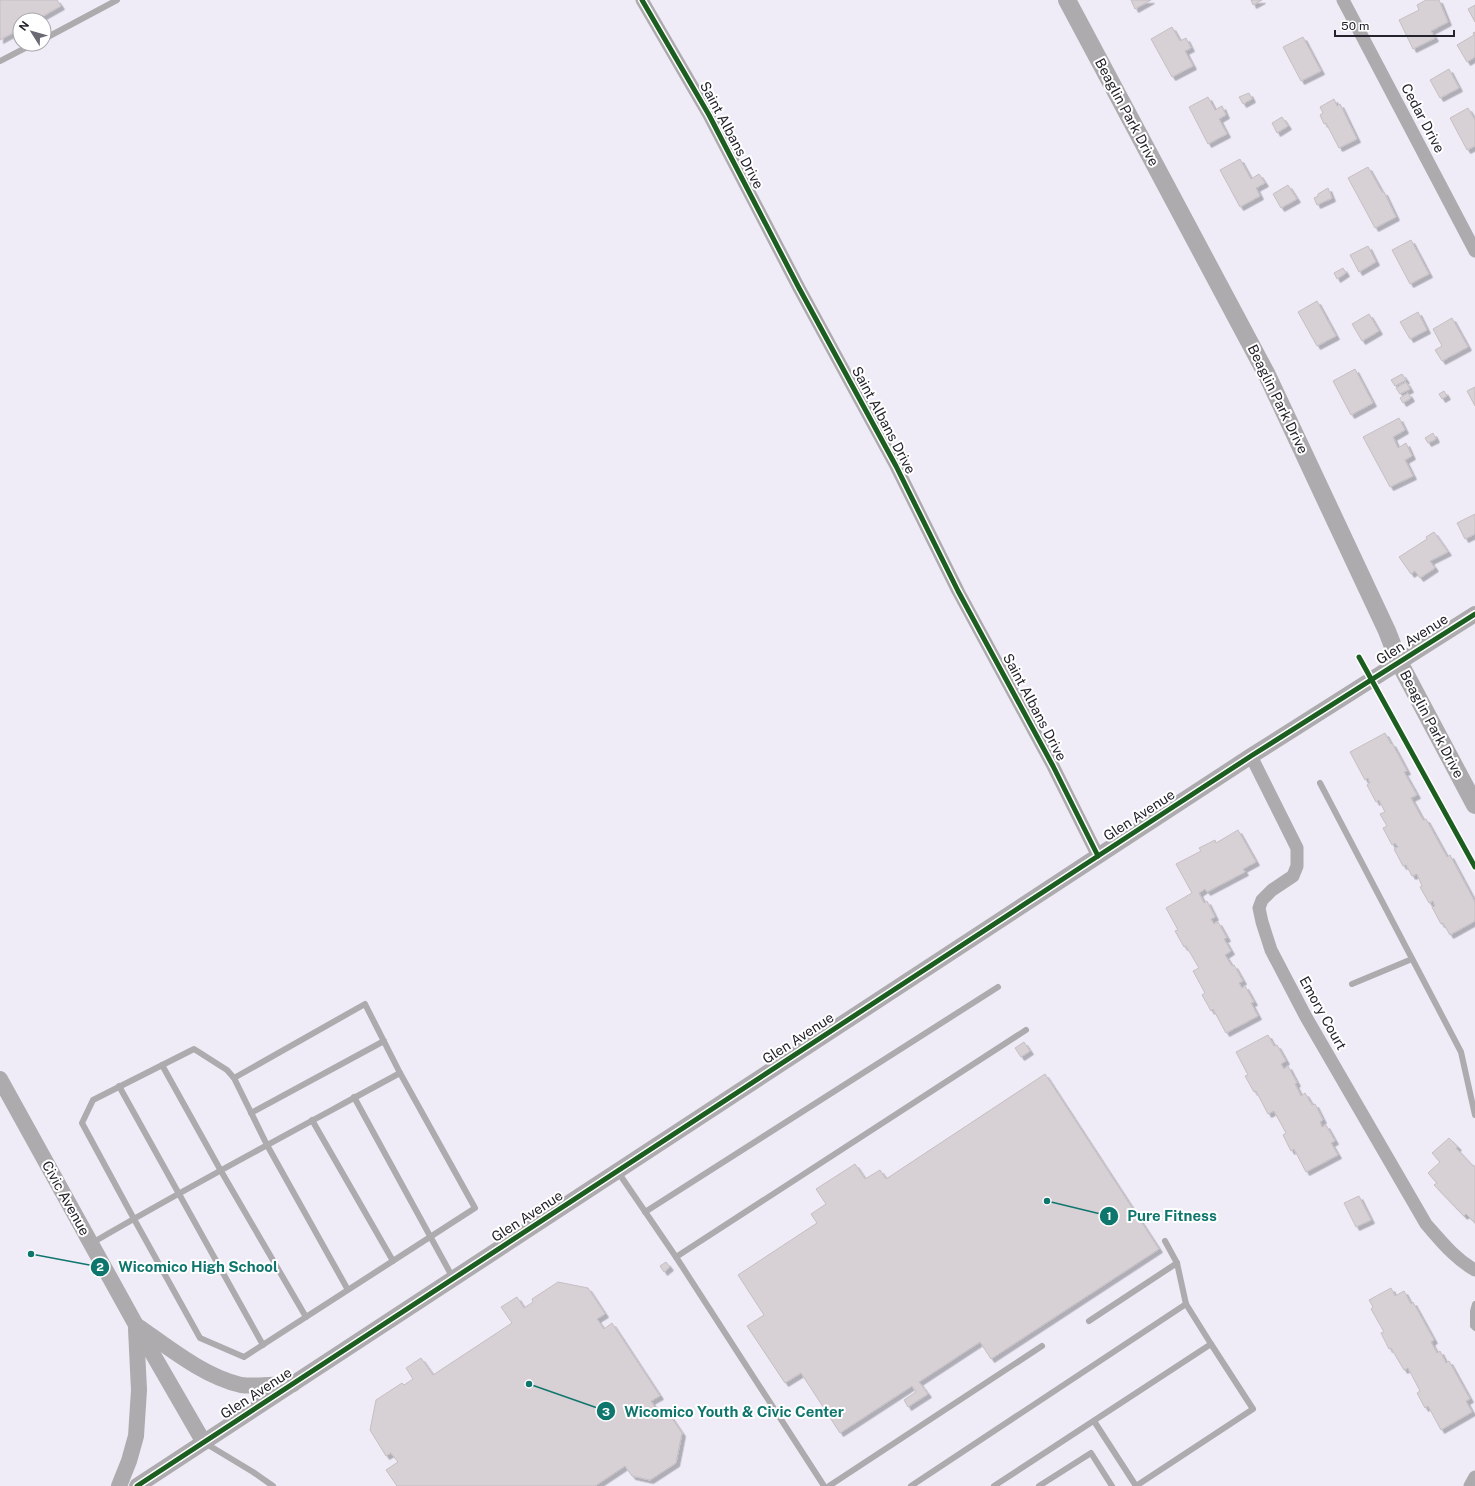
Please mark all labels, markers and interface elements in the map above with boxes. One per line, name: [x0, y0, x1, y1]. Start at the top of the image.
north arrow: [12, 12, 52, 52]
scale bar: [1335, 12, 1454, 38]
text: N: [17, 19, 31, 33]
text: 50 m: [1341, 19, 1369, 33]
street label: Beaglin Park Drive: [1092, 55, 1162, 169]
street label: Saint Albans Drive: [697, 79, 767, 191]
street label: Cedar Drive: [1398, 81, 1448, 155]
street label: Beaglin Park Drive: [1245, 342, 1311, 456]
street label: Saint Albans Drive: [849, 364, 919, 476]
street label: Glen Avenue: [1373, 611, 1451, 667]
street label: Saint Albans Drive: [1000, 651, 1070, 763]
street label: Beaglin Park Drive: [1397, 667, 1467, 781]
street label: Glen Avenue: [1100, 786, 1178, 844]
street label: Emory Court: [1296, 973, 1350, 1053]
street label: Glen Avenue: [759, 1009, 837, 1067]
street label: Civic Avenue: [39, 1158, 93, 1238]
street label: Glen Avenue: [488, 1187, 566, 1245]
callout: Pure Fitness: [1099, 1202, 1225, 1229]
text: Pure Fitness: [1127, 1207, 1217, 1224]
text: 1: [1106, 1209, 1112, 1223]
callout: Wicomico High School: [90, 1253, 286, 1280]
text: Wicomico High School: [118, 1258, 278, 1275]
text: 2: [96, 1260, 104, 1274]
street label: Glen Avenue: [217, 1364, 295, 1422]
callout: Wicomico Youth & Civic Center: [596, 1398, 852, 1425]
text: Wicomico Youth & Civic Center: [624, 1403, 844, 1420]
text: 3: [602, 1405, 610, 1419]

